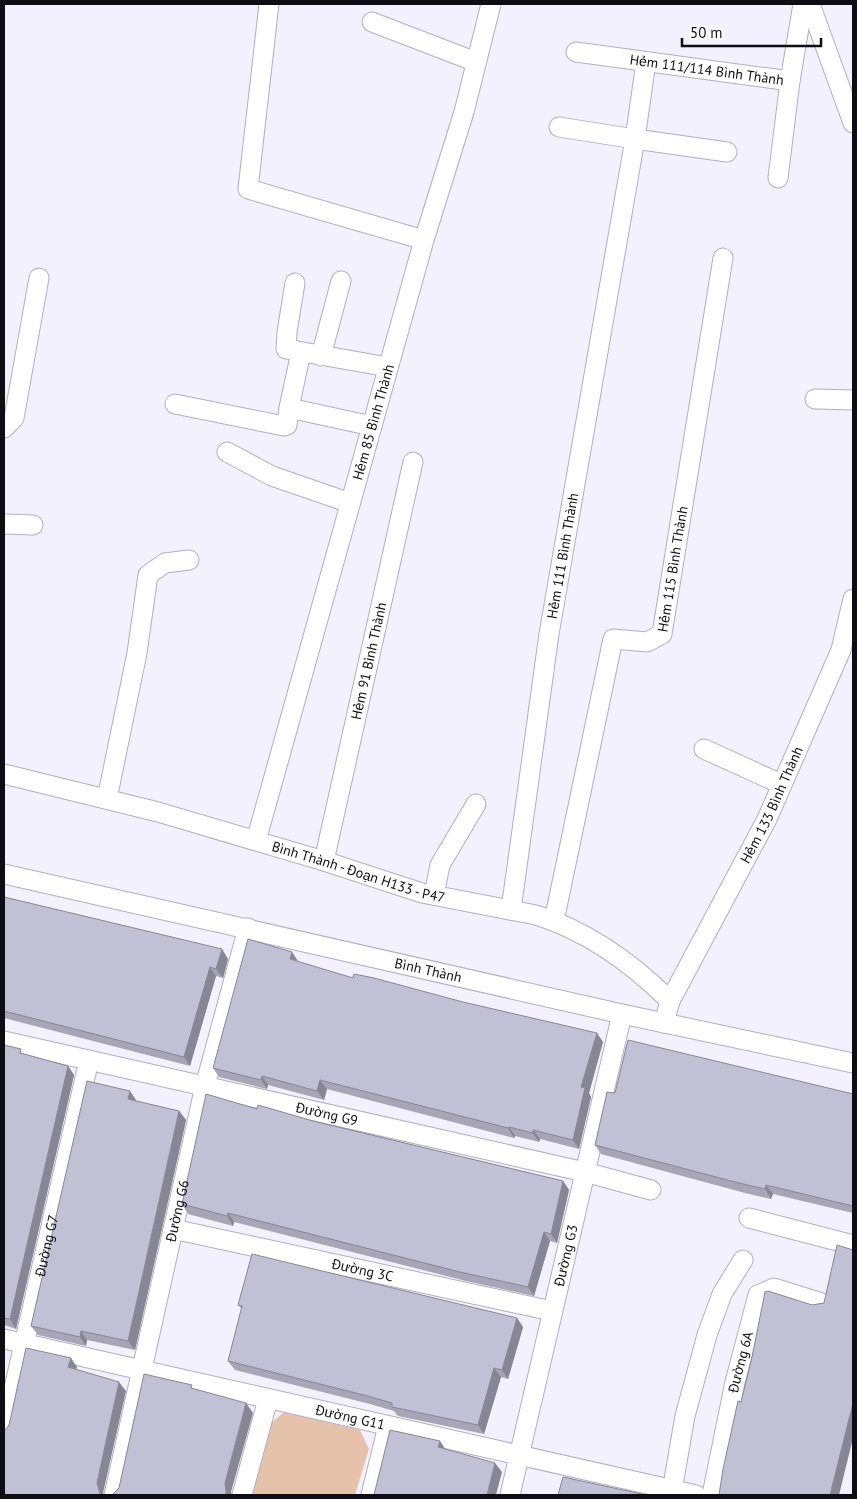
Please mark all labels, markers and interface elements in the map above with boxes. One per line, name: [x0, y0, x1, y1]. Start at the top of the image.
scale bar: [682, 15, 821, 47]
text: 50 m: [690, 23, 723, 42]
street label: Hẻm 111/114 Bình Thành: [629, 50, 785, 89]
street label: Hẻm 85 Bình Thành: [348, 362, 398, 482]
street label: Hẻm 111 Bình Thành: [543, 491, 582, 620]
street label: Hẻm 115 Bình Thành: [653, 505, 692, 633]
street label: Hẻm 91 Bình Thành: [347, 601, 390, 721]
street label: Hẻm 133 Bình Thành: [736, 744, 807, 866]
street label: Bình Thành - Đoạn H133 - P47: [270, 837, 447, 906]
street label: Bình Thành: [393, 954, 464, 986]
street label: Đường G9: [293, 1098, 360, 1130]
street label: Đường G6: [161, 1178, 193, 1245]
street label: Đường G7: [31, 1213, 62, 1279]
street label: Đường G3: [550, 1223, 582, 1289]
street label: Đường 3C: [329, 1254, 395, 1285]
street label: Đường 6A: [724, 1329, 757, 1395]
street label: Đường G11: [313, 1400, 387, 1434]

